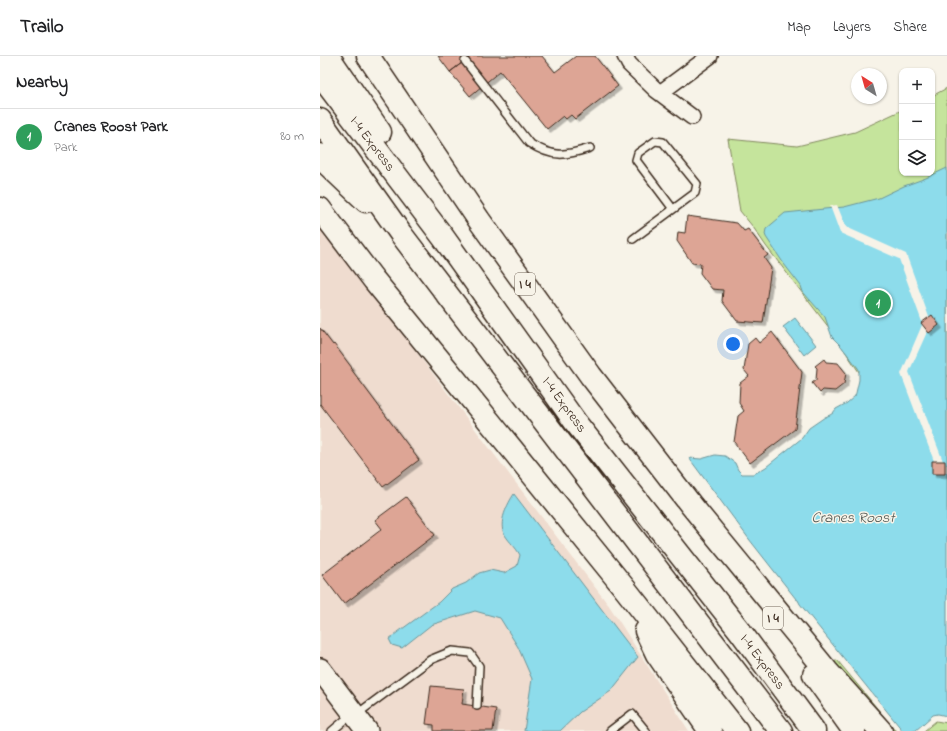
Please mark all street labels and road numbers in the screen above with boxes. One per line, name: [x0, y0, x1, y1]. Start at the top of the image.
street label: I-4 Express: [344, 112, 400, 176]
road number: I 4: [515, 273, 535, 295]
street label: I-4 Express: [536, 373, 592, 437]
road number: I 4: [763, 607, 783, 629]
street label: I-4 Express: [734, 630, 790, 694]

